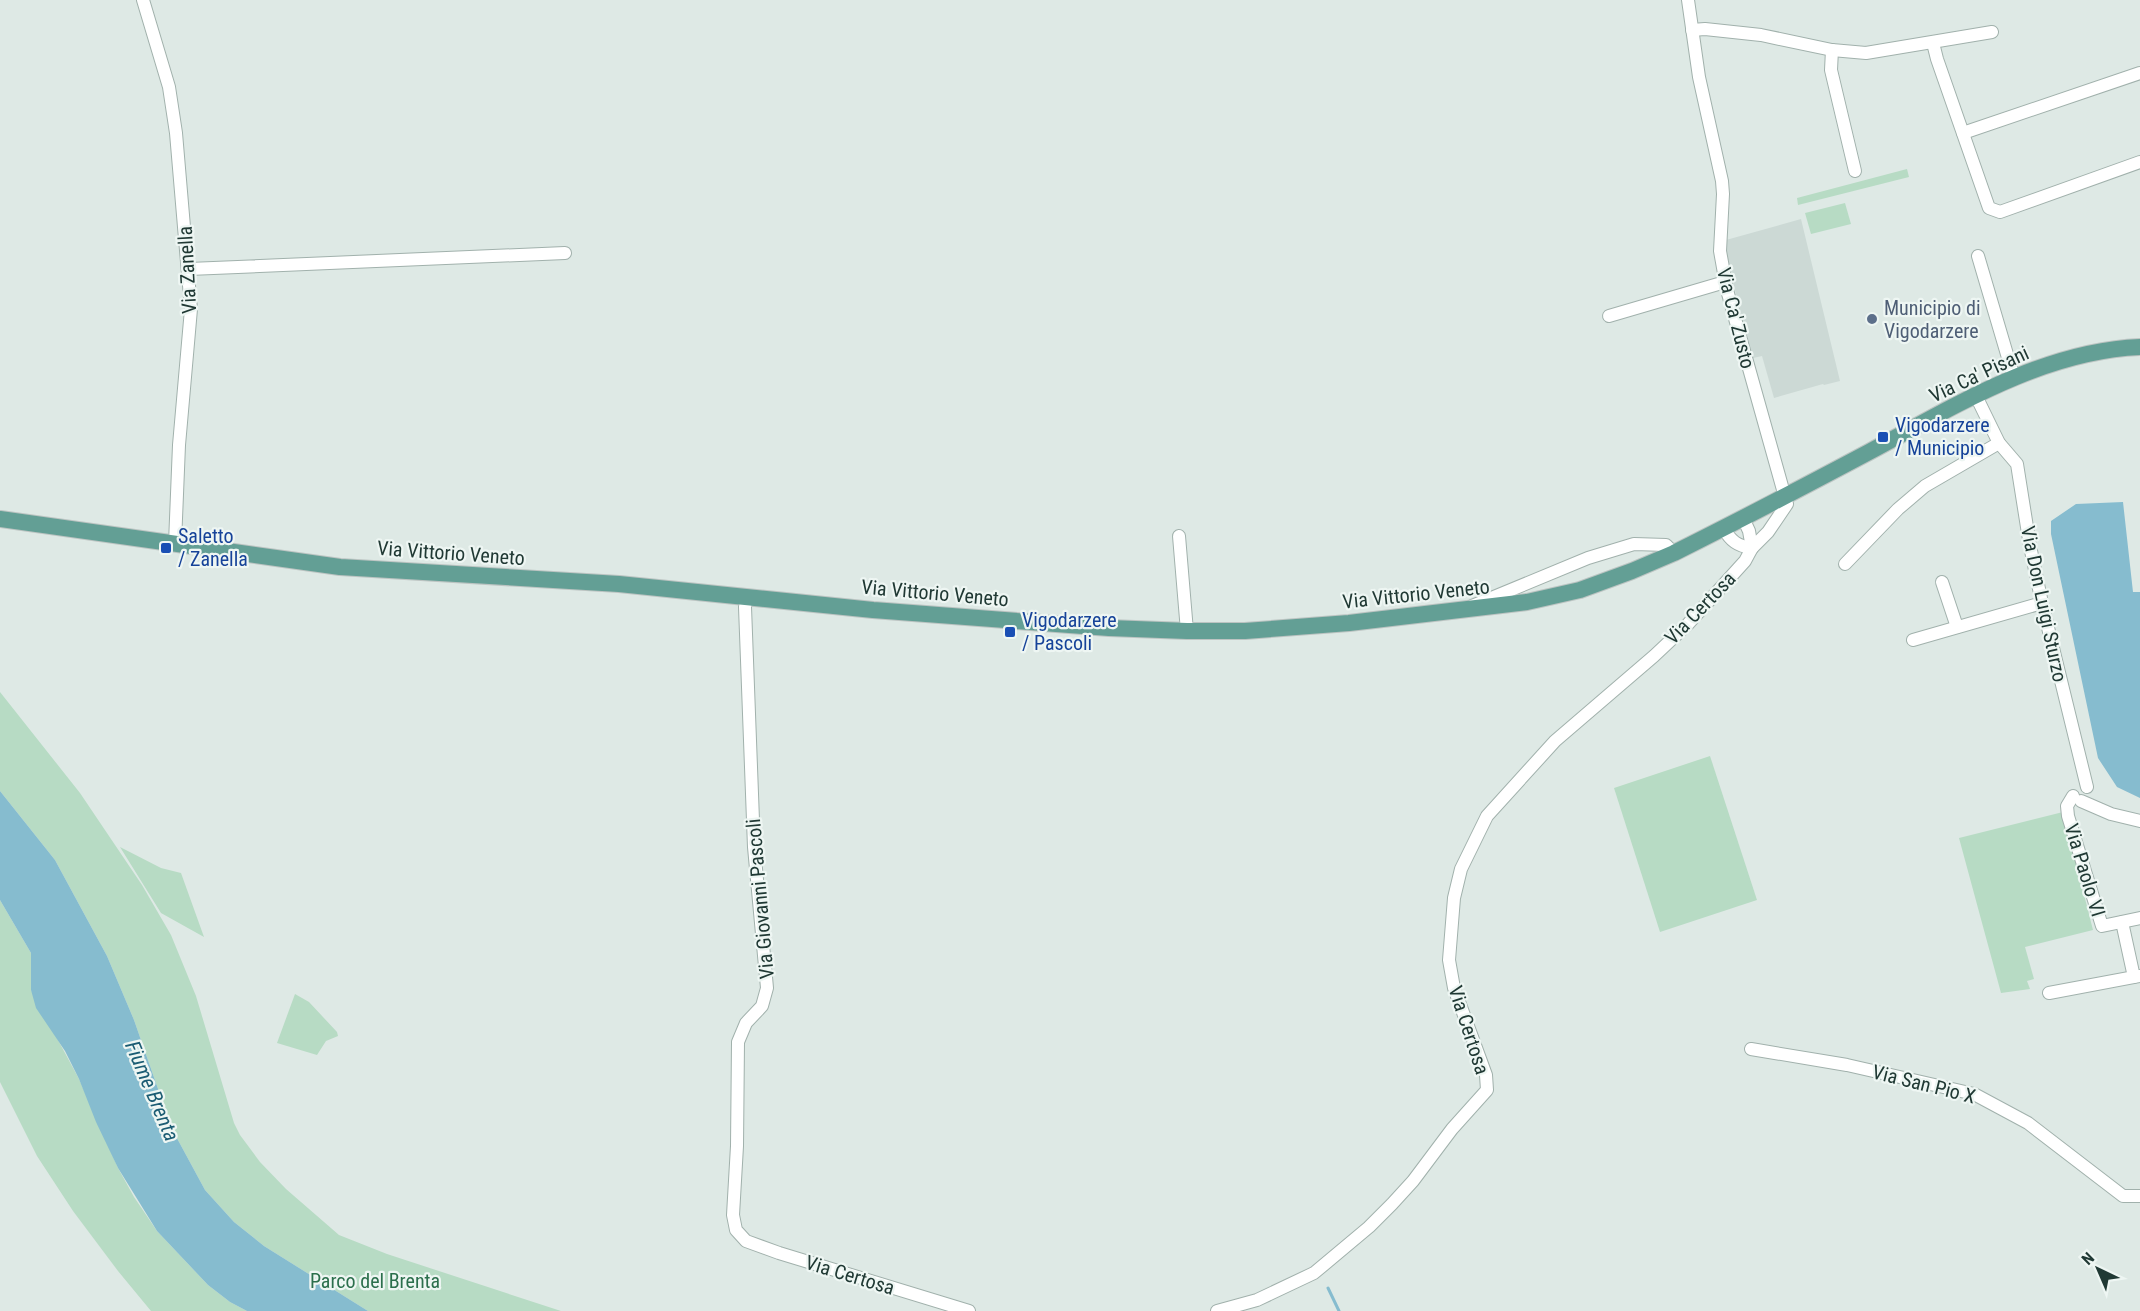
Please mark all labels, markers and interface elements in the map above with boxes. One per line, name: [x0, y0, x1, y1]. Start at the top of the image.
street label: Via Zanella: [173, 226, 201, 314]
street label: Via Ca' Zusto: [1712, 265, 1760, 371]
place label: Municipio di Vigodarzere: [1884, 296, 1980, 343]
marker: Municipio di Vigodarzere: [1865, 312, 1879, 326]
street label: Via Ca' Pisani: [1925, 341, 2033, 407]
place label: Vigodarzere / Municipio: [1895, 413, 1990, 460]
marker: Vigodarzere / Municipio: [1876, 430, 1890, 444]
place label: Saletto / Zanella: [178, 524, 248, 571]
street label: Via Don Luigi Sturzo: [2016, 524, 2072, 684]
street label: Via Vittorio Veneto: [376, 536, 526, 570]
marker: Saletto / Zanella: [159, 541, 173, 555]
street label: Via Certosa: [1660, 567, 1740, 649]
street label: Via Vittorio Veneto: [1341, 574, 1491, 614]
street label: Via Vittorio Veneto: [860, 575, 1010, 611]
place label: Vigodarzere / Pascoli: [1022, 608, 1117, 655]
marker: Vigodarzere / Pascoli: [1003, 625, 1017, 639]
street label: Via Giovanni Pascoli: [741, 818, 779, 980]
street label: Via Paolo VI: [2059, 821, 2111, 919]
street label: Via Certosa: [1443, 983, 1495, 1077]
water label: Fiume Brenta: [120, 1037, 184, 1145]
street label: Via San Pio X: [1870, 1060, 1978, 1108]
north arrow: [2068, 1239, 2128, 1299]
text: N: [2078, 1248, 2098, 1269]
street label: Via Certosa: [803, 1250, 897, 1300]
park label: Parco del Brenta: [310, 1269, 440, 1293]

